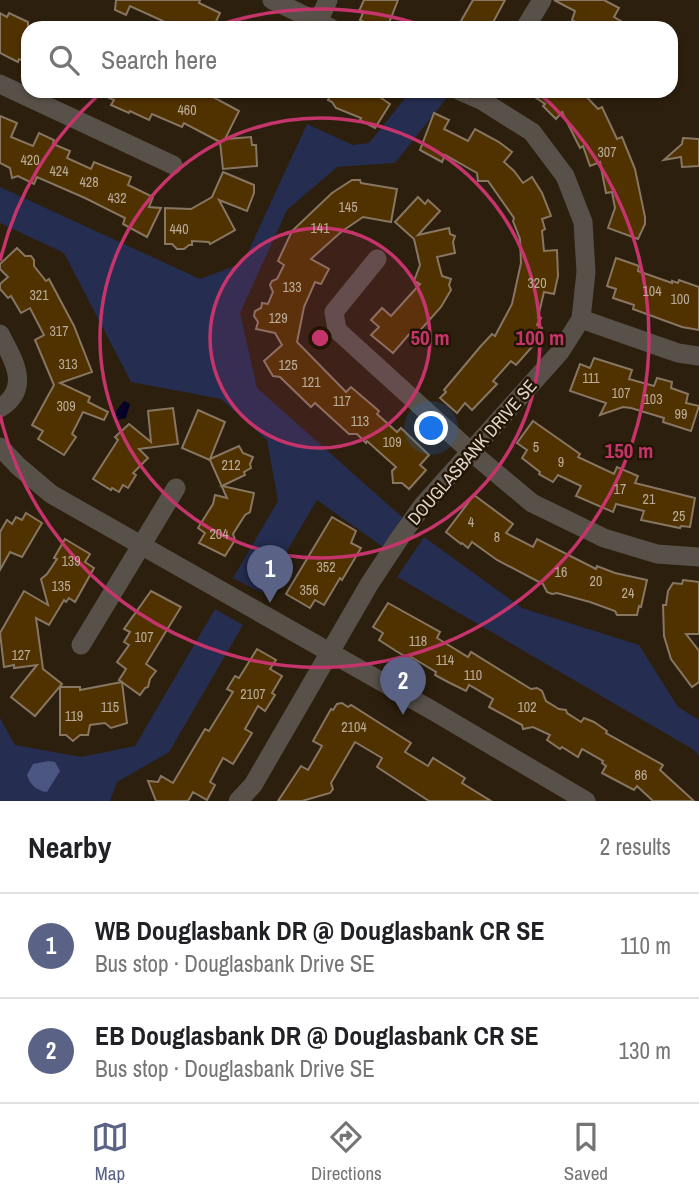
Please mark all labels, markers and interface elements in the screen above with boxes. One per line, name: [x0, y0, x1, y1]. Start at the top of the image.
search box: [21, 21, 678, 98]
icon: search: [45, 41, 83, 79]
text: Search here: [101, 42, 217, 77]
house number: 460: [177, 101, 197, 119]
house number: 307: [597, 143, 617, 161]
house number: 420: [20, 151, 40, 169]
house number: 424: [49, 162, 69, 180]
house number: 428: [79, 173, 99, 191]
house number: 432: [107, 189, 127, 207]
house number: 145: [338, 198, 358, 216]
house number: 141: [310, 219, 330, 237]
house number: 440: [169, 220, 189, 238]
house number: 320: [527, 274, 547, 292]
house number: 133: [282, 278, 302, 296]
house number: 104: [642, 282, 662, 300]
house number: 321: [29, 286, 49, 304]
house number: 100: [670, 290, 690, 308]
house number: 129: [268, 309, 288, 327]
house number: 317: [49, 322, 69, 340]
text: 50 m: [410, 323, 450, 352]
text: 100 m: [516, 323, 564, 352]
centre of rings: [308, 326, 332, 350]
house number: 313: [58, 355, 78, 373]
house number: 125: [278, 356, 298, 374]
house number: 111: [582, 369, 600, 387]
house number: 121: [301, 373, 321, 391]
street label: DOUGLASBANK DRIVE SE: [402, 374, 542, 530]
house number: 107: [611, 384, 631, 402]
house number: 103: [643, 390, 663, 408]
house number: 117: [333, 392, 351, 410]
house number: 309: [56, 397, 76, 415]
house number: 99: [675, 405, 687, 423]
your location: [414, 411, 448, 445]
house number: 113: [351, 412, 369, 430]
house number: 109: [382, 433, 402, 451]
text: 150 m: [605, 436, 653, 465]
house number: 5: [533, 438, 539, 456]
house number: 9: [558, 453, 564, 471]
house number: 212: [221, 456, 241, 474]
house number: 17: [614, 480, 626, 498]
house number: 21: [643, 490, 656, 508]
house number: 25: [673, 507, 685, 525]
house number: 4: [468, 513, 475, 531]
house number: 204: [209, 525, 229, 543]
house number: 8: [494, 528, 500, 546]
pin: 1: [247, 545, 293, 603]
house number: 139: [61, 552, 81, 570]
house number: 352: [316, 558, 336, 576]
house number: 16: [555, 563, 567, 581]
house number: 20: [590, 572, 602, 590]
house number: 135: [51, 577, 71, 595]
house number: 356: [299, 581, 319, 599]
house number: 24: [622, 584, 635, 602]
house number: 107: [134, 628, 154, 646]
house number: 118: [409, 632, 427, 650]
house number: 127: [11, 646, 31, 664]
house number: 114: [436, 651, 455, 669]
pin: 2: [380, 657, 426, 715]
house number: 110: [464, 666, 482, 684]
house number: 2107: [240, 685, 266, 703]
house number: 115: [101, 698, 119, 716]
house number: 102: [517, 698, 537, 716]
house number: 119: [65, 707, 83, 725]
house number: 2104: [341, 718, 367, 736]
house number: 86: [635, 766, 647, 784]
text: Nearby: [28, 827, 111, 867]
text: 2 results: [600, 831, 671, 862]
text: WB Douglasbank DR @ Douglasbank CR SE: [95, 913, 545, 948]
text: 1: [46, 930, 56, 961]
text: 110 m: [620, 930, 671, 961]
text: Bus stop · Douglasbank Drive SE: [95, 948, 375, 979]
text: EB Douglasbank DR @ Douglasbank CR SE: [95, 1018, 539, 1053]
text: 2: [46, 1035, 56, 1066]
text: 130 m: [619, 1035, 671, 1066]
text: Bus stop · Douglasbank Drive SE: [95, 1053, 375, 1084]
tab: Map: [91, 1118, 129, 1186]
tab: Directions: [311, 1118, 382, 1186]
tab: Saved: [564, 1118, 608, 1186]

